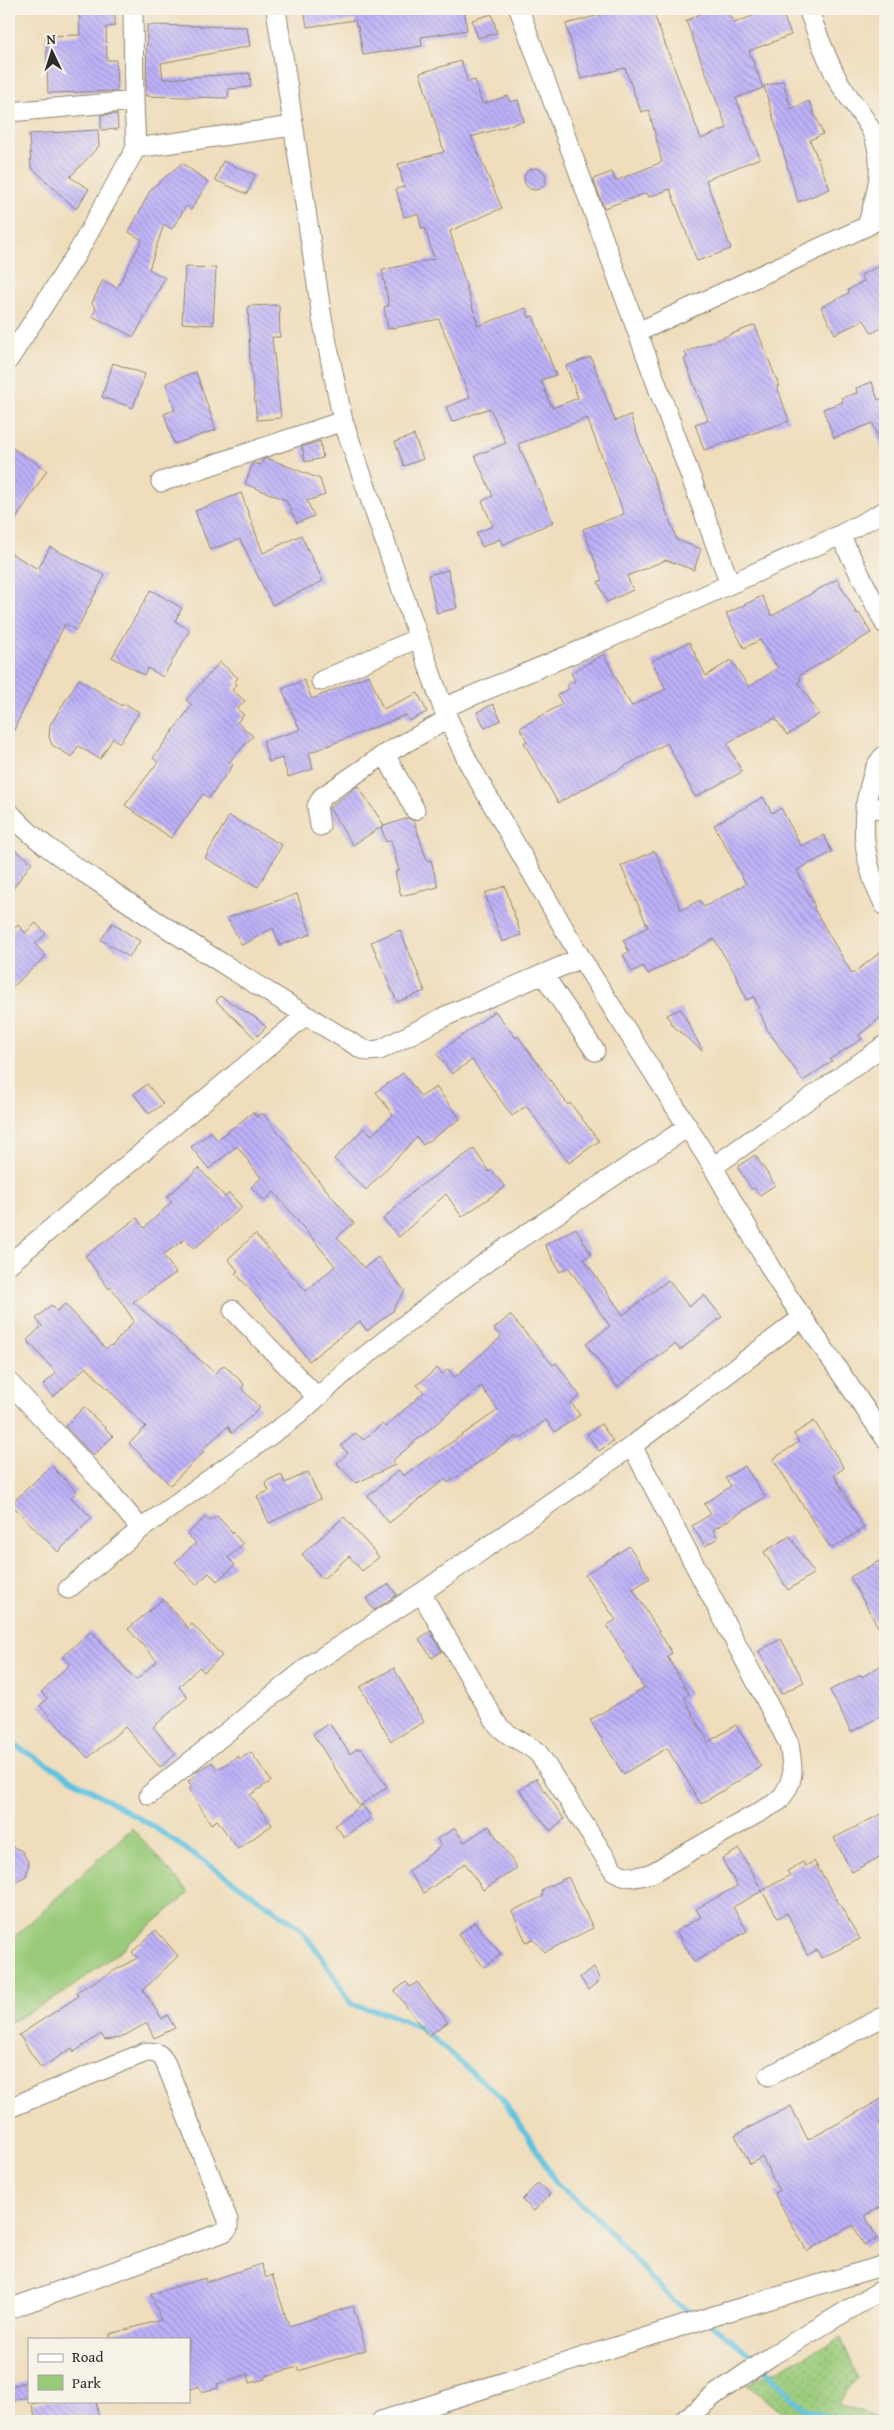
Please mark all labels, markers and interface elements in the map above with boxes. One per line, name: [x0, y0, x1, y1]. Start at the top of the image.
north arrow: [28, 28, 78, 78]
text: N: [46, 29, 57, 49]
legend: [28, 2338, 190, 2402]
text: Road: [72, 2346, 103, 2367]
text: Park: [72, 2372, 101, 2393]

